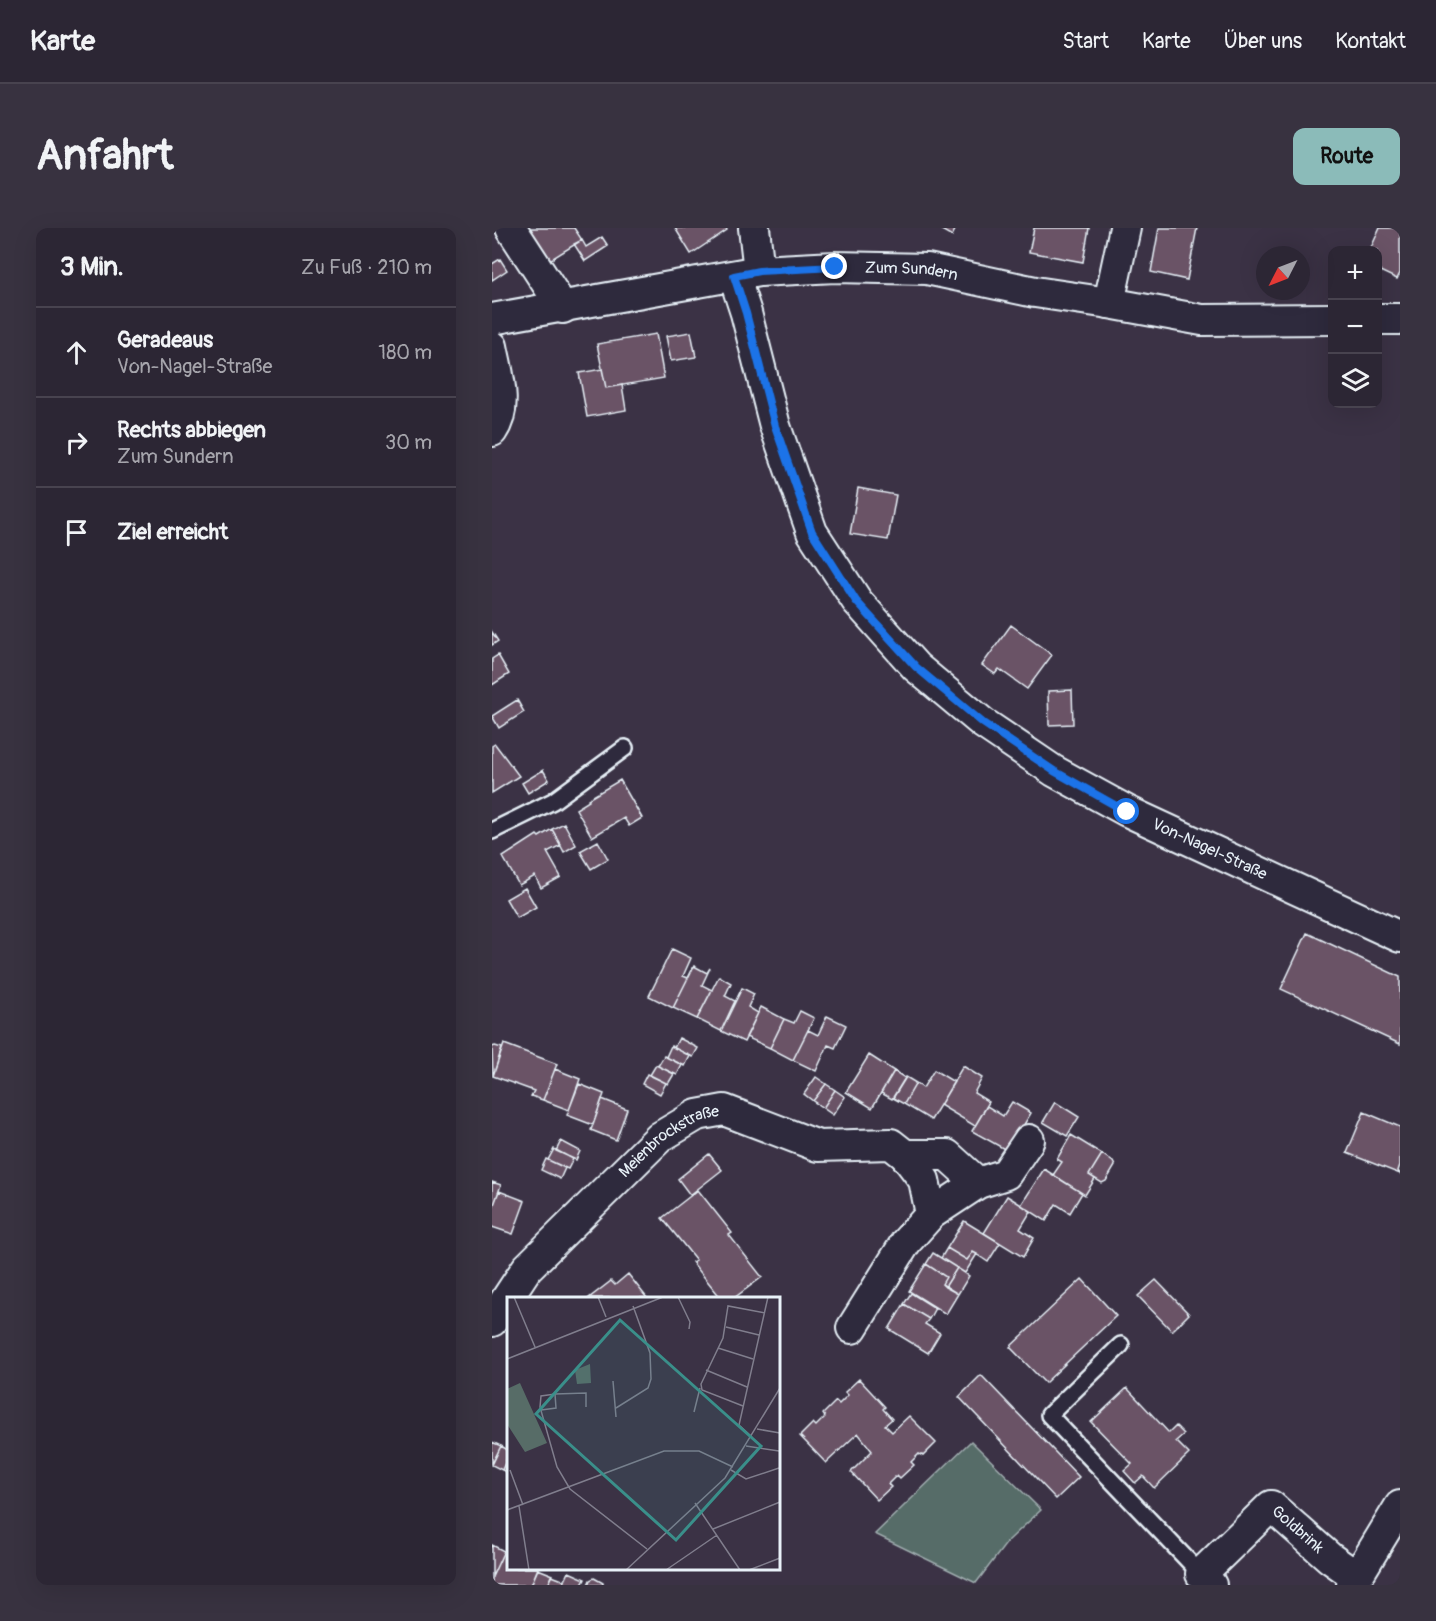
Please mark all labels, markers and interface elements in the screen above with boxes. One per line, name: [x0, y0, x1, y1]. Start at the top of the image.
text: Karte: [30, 24, 95, 59]
text: Start: [1063, 28, 1109, 55]
text: Karte: [1142, 28, 1191, 55]
text: Über uns: [1224, 28, 1302, 55]
text: Kontakt: [1335, 28, 1406, 55]
button: Route: [1293, 128, 1400, 185]
text: Anfahrt: [36, 130, 174, 182]
north arrow: [1256, 246, 1310, 300]
map controls: [1328, 246, 1382, 408]
button: +: [1328, 246, 1382, 300]
text: 3 Min.: [60, 251, 124, 283]
route end: [821, 253, 847, 279]
text: Zu Fuß · 210 m: [301, 255, 432, 280]
street label: Zum Sundern: [865, 258, 960, 285]
button: −: [1328, 300, 1382, 354]
text: Geradeaus: [117, 326, 213, 354]
icon: ahead: [60, 336, 93, 369]
text: 180 m: [378, 340, 432, 365]
text: Von-Nagel-Straße: [117, 354, 272, 379]
button: layers: [1328, 354, 1382, 408]
text: Rechts abbiegen: [117, 416, 266, 444]
icon: right: [60, 426, 93, 459]
text: 30 m: [385, 430, 432, 455]
text: Zum Sundern: [117, 444, 234, 469]
icon: arrive: [60, 516, 93, 549]
text: Ziel erreicht: [117, 518, 228, 546]
route start: [1113, 798, 1139, 824]
street label: Von-Nagel-Straße: [1149, 814, 1270, 884]
street label: Meienbrockstraße: [615, 1101, 721, 1182]
inset map: [507, 1297, 780, 1570]
street label: Goldbrink: [1267, 1501, 1328, 1558]

